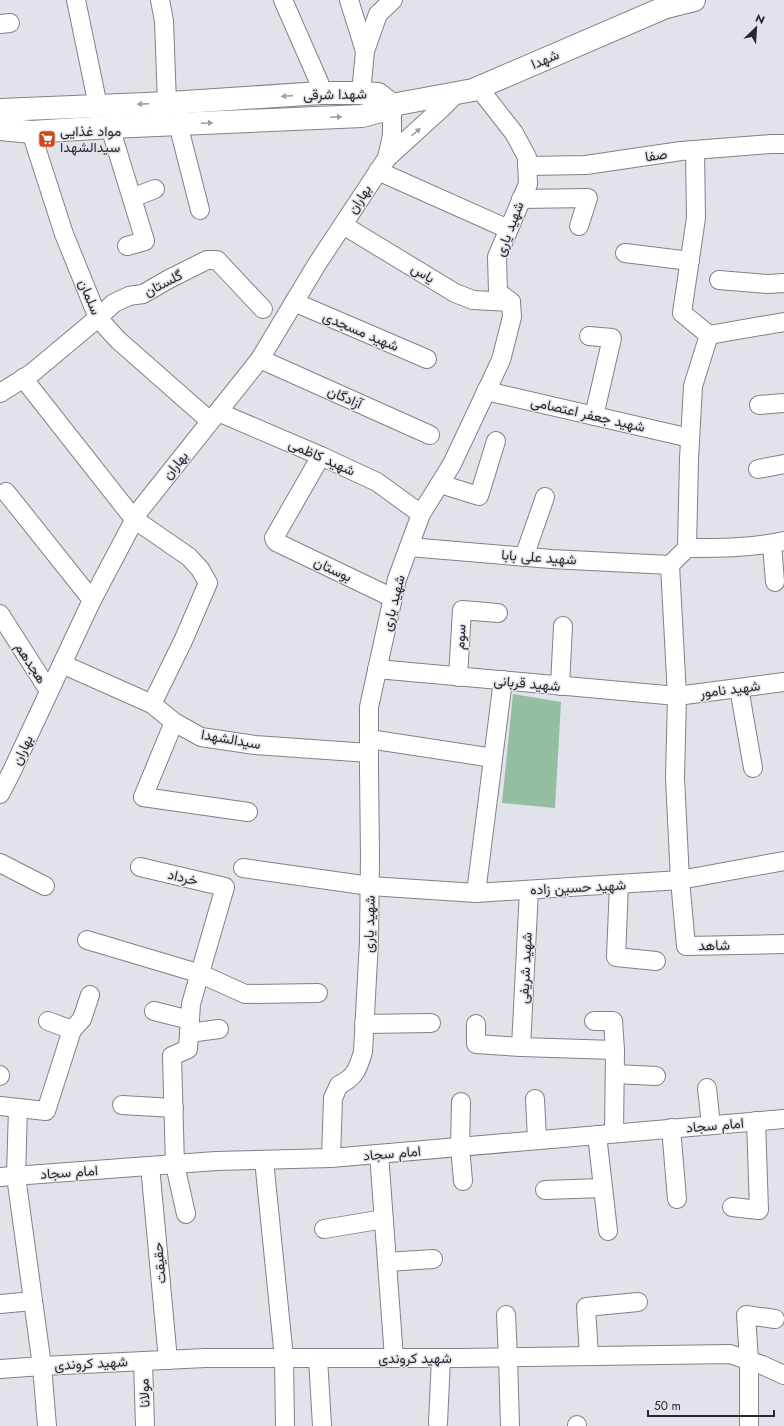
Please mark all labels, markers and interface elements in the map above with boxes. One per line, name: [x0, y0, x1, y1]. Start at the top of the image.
north arrow: [736, 8, 776, 48]
text: N: [753, 10, 768, 28]
street label: شهدا: [528, 44, 562, 74]
street label: شهدا شرقی: [303, 83, 367, 105]
one-way arrow: [281, 92, 293, 99]
one-way arrow: [137, 101, 149, 108]
one-way arrow: [330, 114, 343, 120]
one-way arrow: [201, 120, 214, 126]
place label: مواد غذایی سیدالشهدا: [60, 121, 121, 157]
one-way arrow: [411, 127, 421, 137]
supermarket icon: مواد غذایی سیدالشهدا: [37, 129, 57, 149]
street label: صفا: [644, 144, 669, 166]
street label: بهاران: [342, 180, 376, 218]
street label: شهید یاری: [489, 199, 529, 259]
street label: یاس: [407, 258, 439, 288]
street label: گلستان: [140, 265, 186, 301]
street label: سلمان: [74, 276, 106, 318]
street label: شهید مسجدی: [320, 306, 402, 356]
street label: آزادگان: [324, 380, 367, 414]
street label: شهید جعفر اعتصامی: [529, 391, 647, 437]
street label: شهید کاظمی: [285, 433, 359, 481]
street label: بهاران: [157, 447, 193, 483]
street label: شهید علی بابا: [501, 544, 577, 570]
street label: بوستان: [311, 552, 355, 586]
street label: شهید یاری: [376, 573, 410, 633]
street label: سوم: [449, 624, 471, 650]
street label: هجدهم: [10, 639, 52, 688]
street label: شهید قربانی: [493, 670, 561, 696]
street label: شهید نامور: [698, 675, 761, 703]
street label: سیدالشهدا: [200, 724, 262, 754]
street label: بهاران: [6, 732, 38, 768]
street label: خرداد: [166, 864, 200, 890]
street label: شهید حسین زاده: [529, 874, 627, 900]
street label: شهید یاری: [358, 895, 380, 953]
street label: شهید شریفی: [513, 932, 537, 1004]
street label: شاهد: [698, 935, 730, 955]
street label: امام سجاد: [685, 1113, 745, 1137]
street label: امام سجاد: [362, 1141, 422, 1165]
street label: امام سجاد: [39, 1160, 99, 1184]
street label: حقیقت: [147, 1242, 171, 1284]
street label: شهید کروندی: [378, 1348, 452, 1368]
street label: شهید کروندی: [54, 1351, 128, 1375]
street label: مولانا: [133, 1378, 155, 1408]
scale bar: [648, 1392, 774, 1418]
text: 50 m: [654, 1397, 681, 1415]

